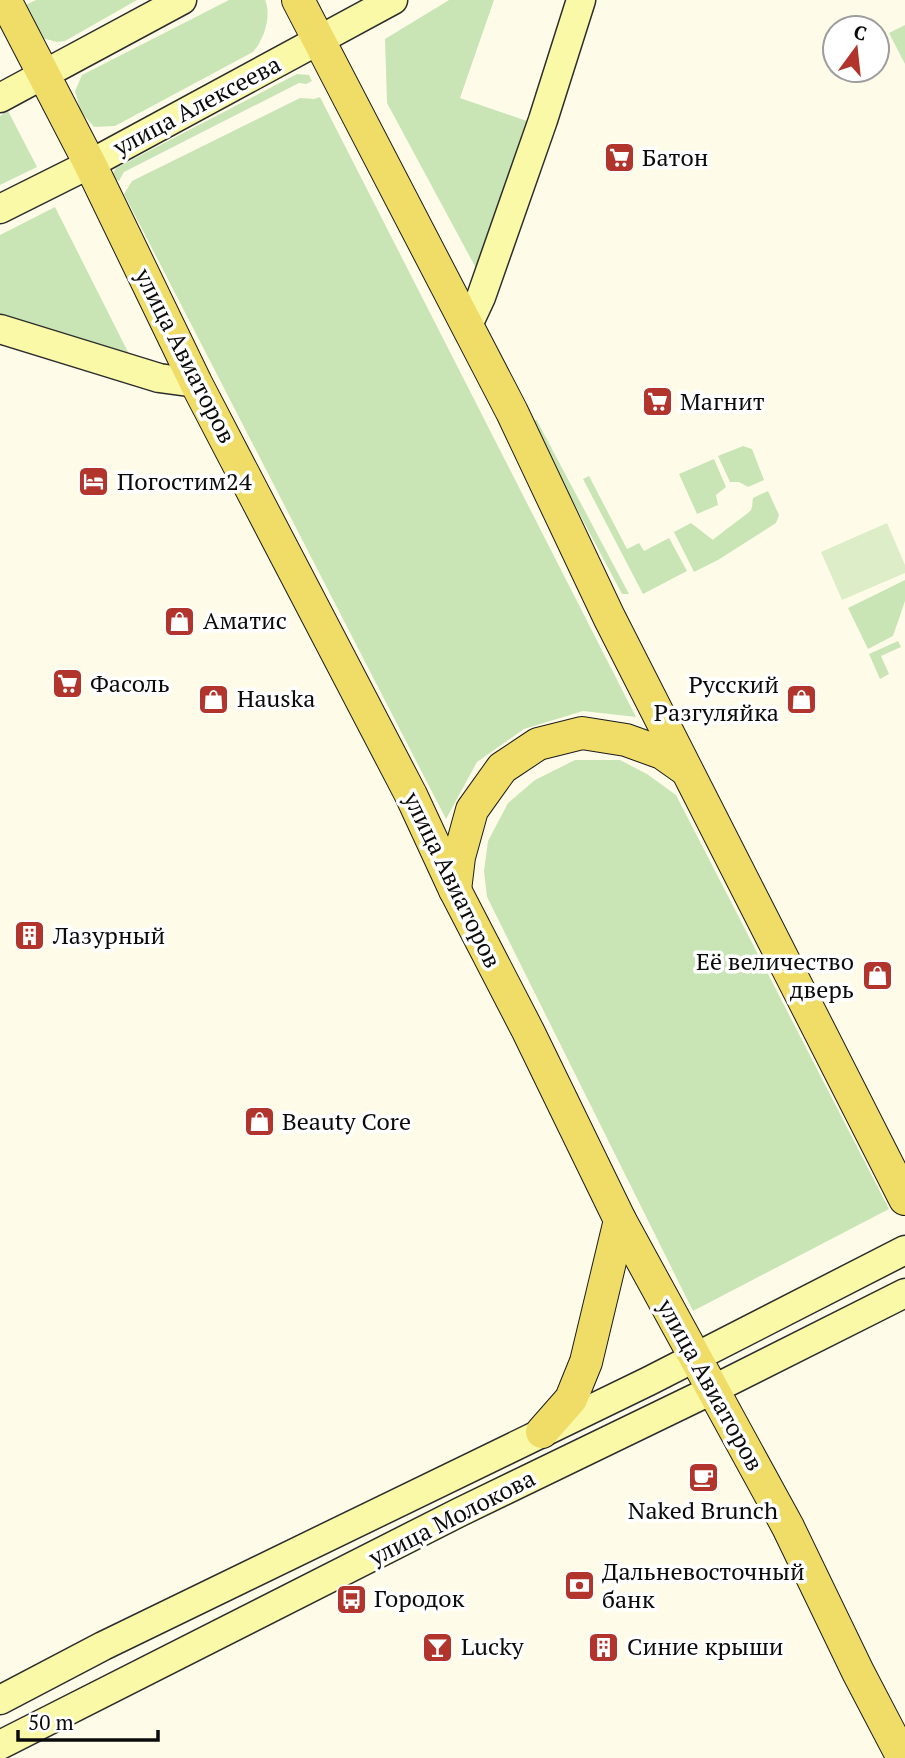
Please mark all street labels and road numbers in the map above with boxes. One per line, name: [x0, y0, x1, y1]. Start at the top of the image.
street label: улица Алексеева: [106, 47, 286, 163]
street label: улица Авиаторов: [128, 262, 244, 448]
street label: улица Авиаторов: [396, 785, 509, 973]
street label: улица Авиаторов: [650, 1292, 771, 1476]
street label: улица Молокова: [362, 1461, 540, 1573]

